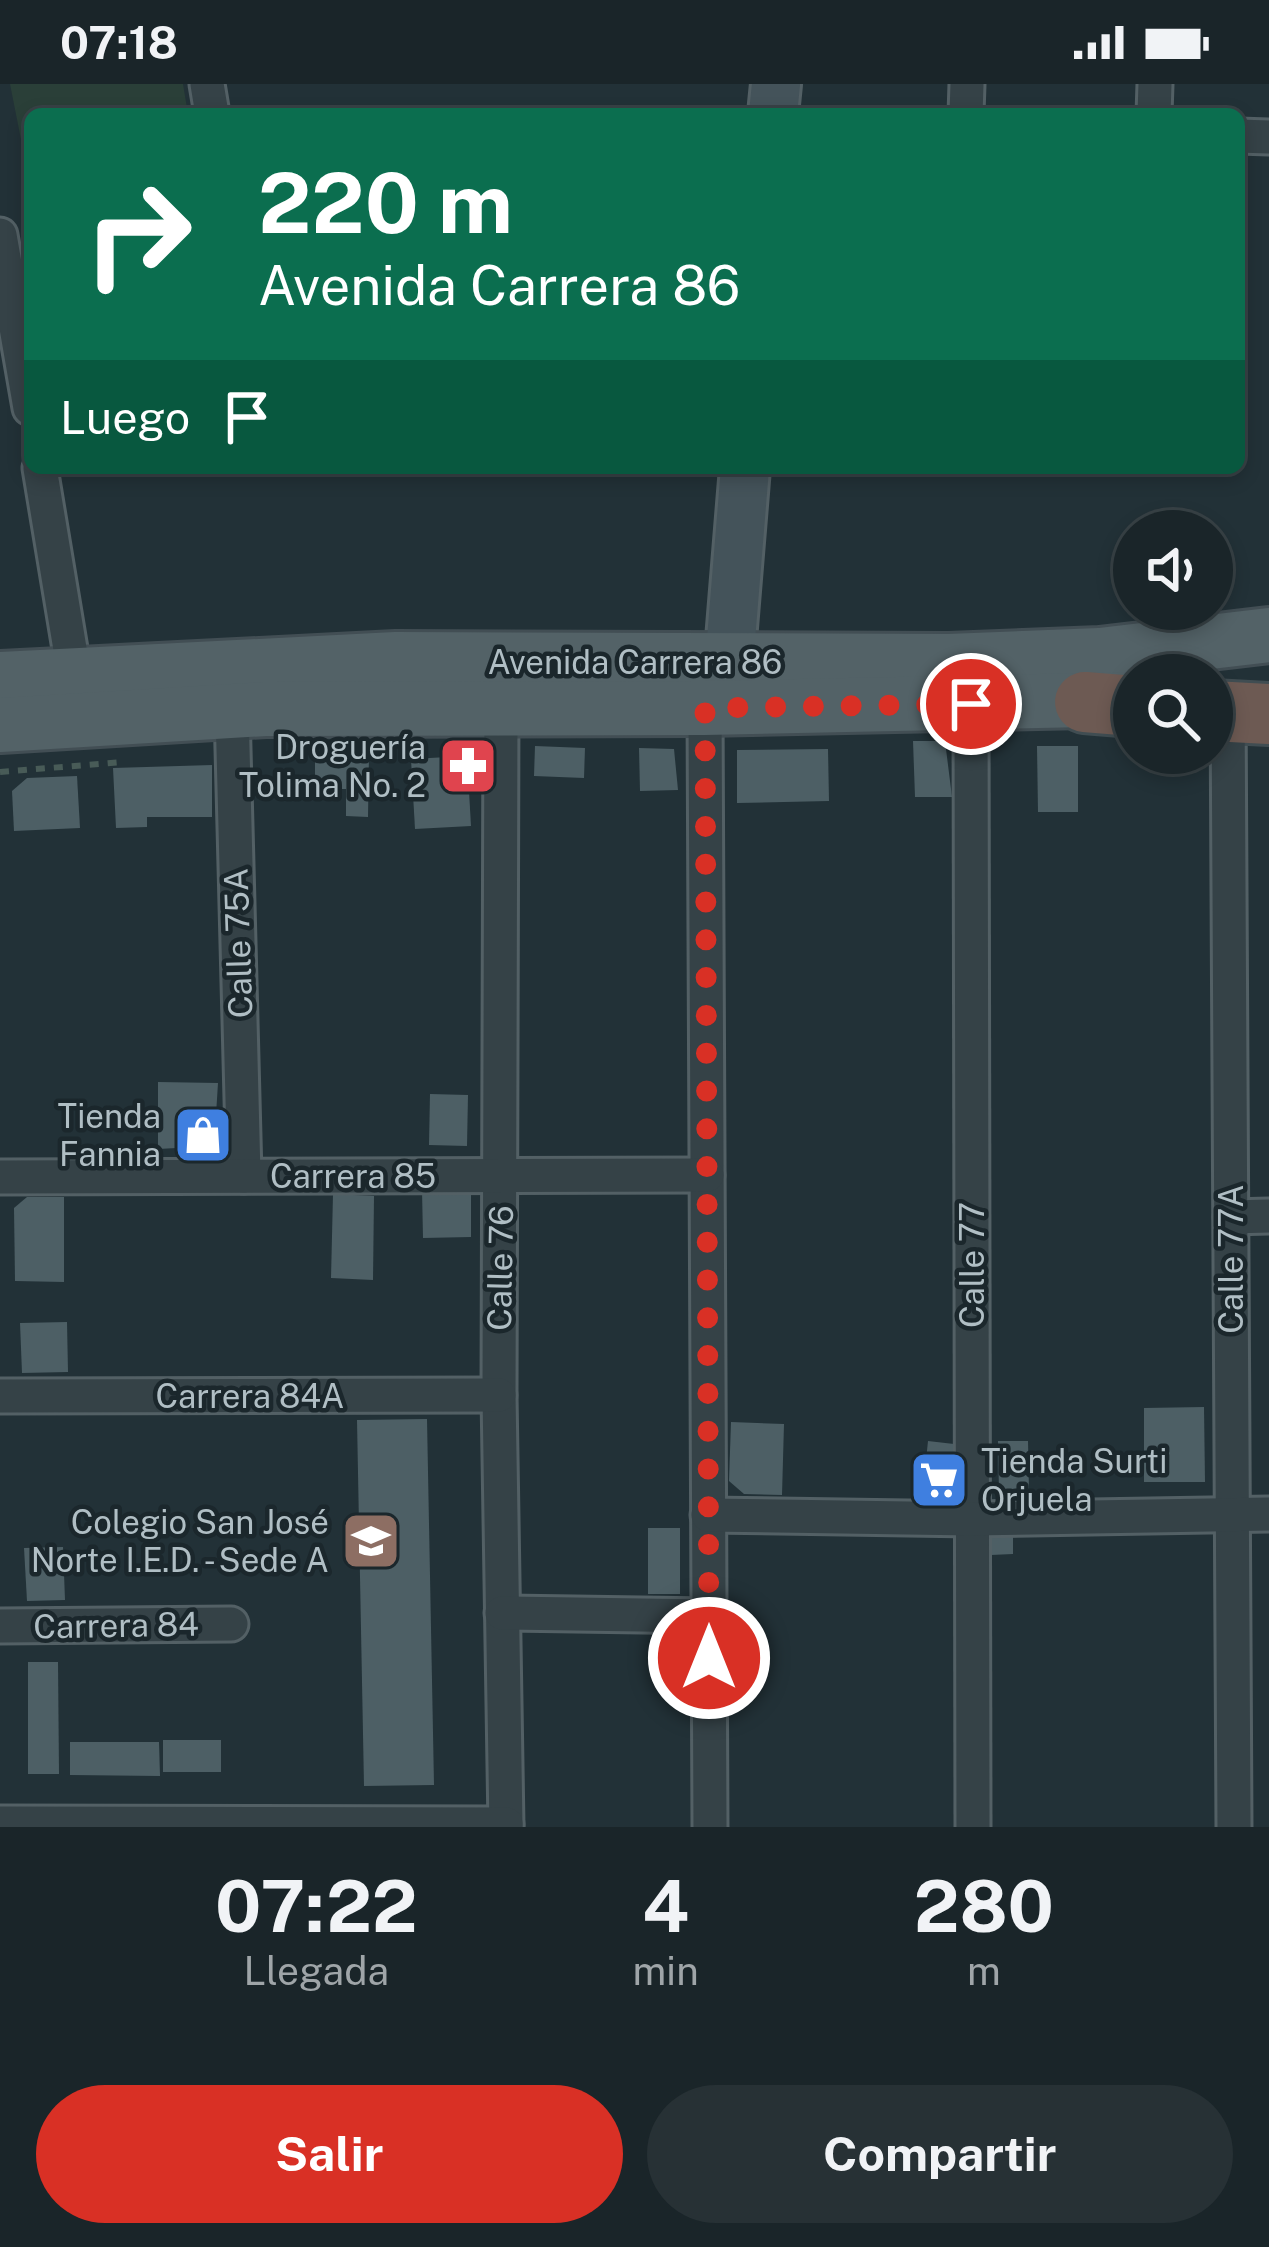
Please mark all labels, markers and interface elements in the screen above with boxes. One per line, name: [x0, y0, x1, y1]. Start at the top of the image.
text: 07:18: [60, 16, 178, 69]
text: 220 m: [258, 153, 513, 252]
icon: right: [60, 156, 216, 312]
text: Avenida Carrera 86: [258, 254, 740, 317]
icon: arrive: [214, 384, 280, 450]
text: Luego: [60, 391, 190, 444]
map controls: [1113, 510, 1233, 774]
button: sound: [1113, 510, 1233, 630]
street label: Avenida Carrera 86: [488, 643, 782, 681]
pin: [920, 653, 1022, 755]
button: search: [1113, 654, 1233, 774]
icon: arrive: [938, 671, 1004, 737]
place label: Droguería Tolima No. 2: [239, 728, 426, 804]
pharmacy icon: Droguería Tolima No. 2: [437, 735, 499, 797]
street label: Calle 75A: [216, 867, 260, 1019]
place label: Tienda Fannia: [58, 1097, 161, 1173]
shop icon: Tienda Fannia: [172, 1104, 234, 1166]
street label: Carrera 85: [270, 1157, 436, 1195]
street label: Calle 77A: [1212, 1184, 1250, 1334]
street label: Calle 77: [953, 1202, 991, 1328]
street label: Calle 76: [480, 1205, 520, 1331]
street label: Carrera 84A: [155, 1377, 345, 1415]
place label: Tienda Surti Orjuela: [981, 1442, 1167, 1518]
supermarket icon: Tienda Surti Orjuela: [908, 1449, 970, 1511]
place label: Colegio San José Norte I.E.D. - Sede A: [31, 1503, 329, 1579]
school or university icon: Colegio San José Norte I.E.D. - Sede A: [340, 1510, 402, 1572]
position arrow: [646, 1595, 772, 1721]
street label: Carrera 84: [33, 1605, 199, 1645]
text: 07:22: [215, 1864, 418, 1948]
text: 4: [642, 1864, 689, 1948]
text: 280: [914, 1864, 1054, 1948]
text: Llegada: [244, 1948, 389, 1994]
text: min: [633, 1948, 699, 1994]
text: m: [967, 1948, 1001, 1994]
button: Salir: [36, 2085, 623, 2223]
button: Compartir: [647, 2085, 1233, 2223]

